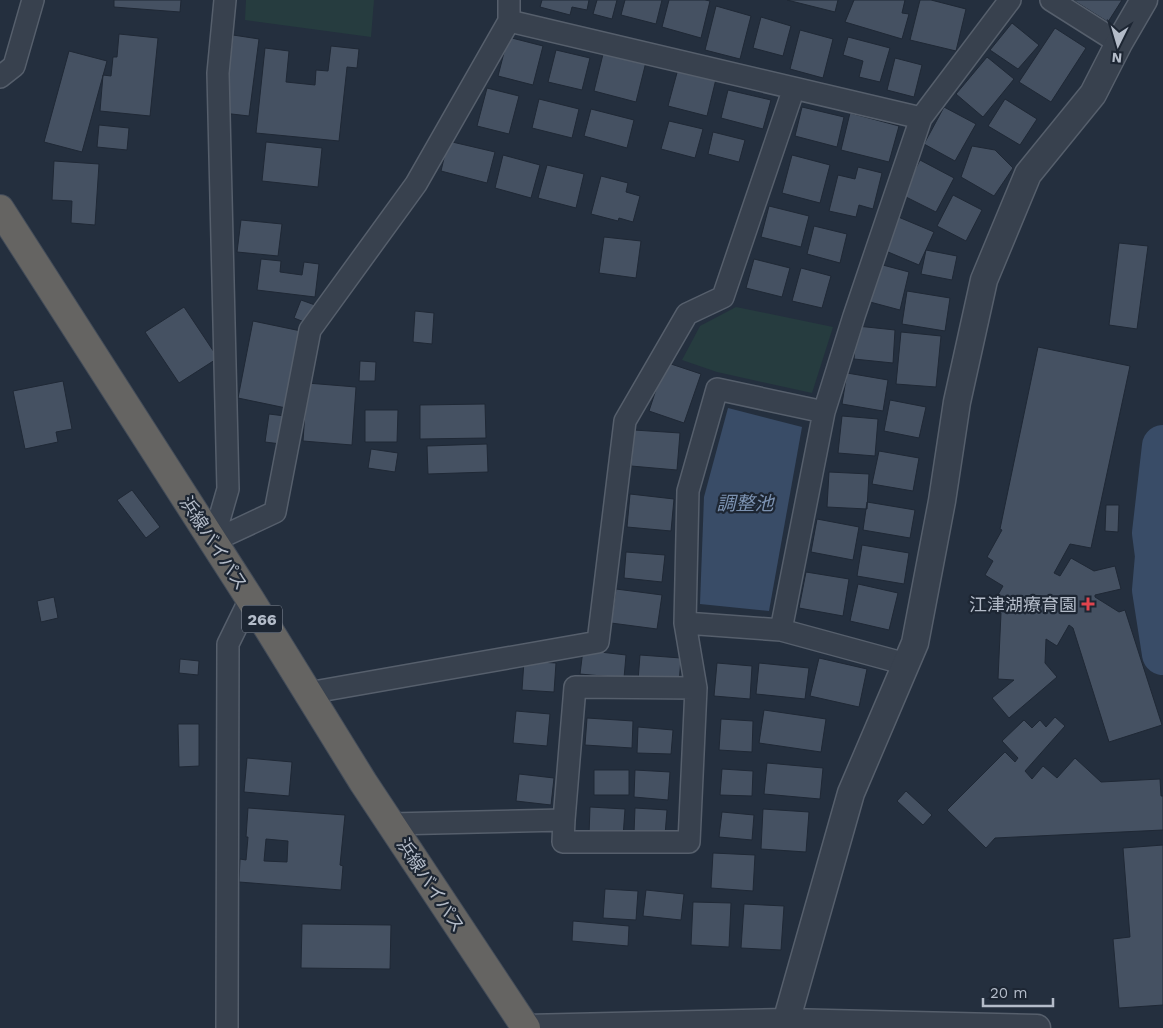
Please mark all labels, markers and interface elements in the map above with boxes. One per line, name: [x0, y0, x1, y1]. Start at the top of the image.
north arrow: [1093, 20, 1143, 70]
text: N: [1111, 50, 1123, 66]
street label: 浜線バイパス: [176, 492, 252, 594]
water label: 調整池: [716, 492, 775, 515]
place label: 江津湖療育園: [969, 594, 1077, 615]
marker: 江津湖療育園: [1081, 597, 1095, 611]
road number: 266: [242, 606, 282, 632]
street label: 浜線バイパス: [393, 834, 469, 936]
scale bar: [983, 976, 1053, 1008]
text: 20 m: [990, 984, 1028, 1002]

